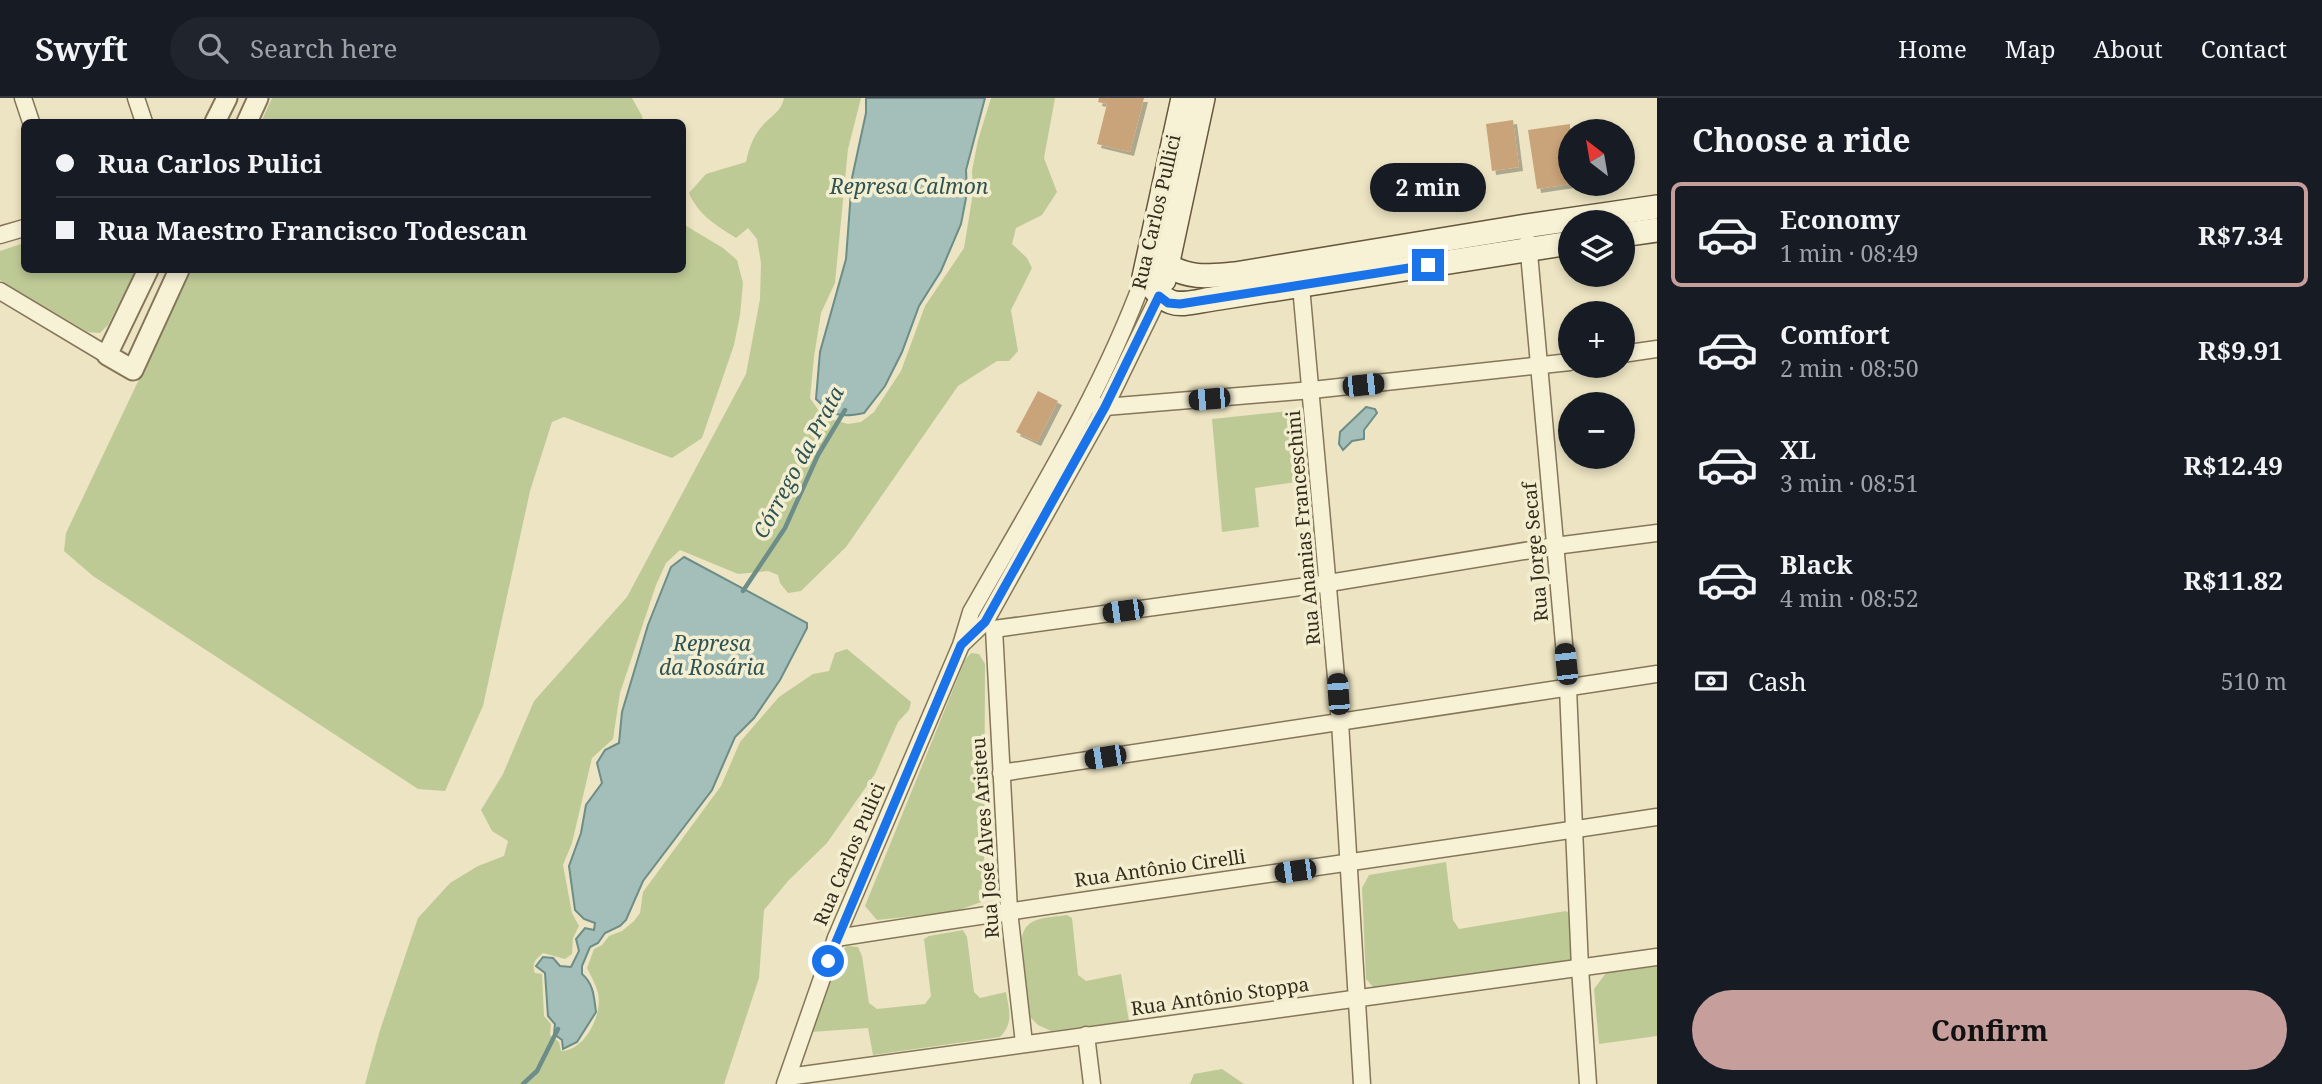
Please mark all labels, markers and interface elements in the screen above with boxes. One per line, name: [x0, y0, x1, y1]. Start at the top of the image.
search box: [170, 17, 660, 80]
text: Swyft: [35, 26, 128, 71]
icon: search: [194, 29, 232, 67]
text: Search here: [250, 30, 398, 66]
text: Home: [1898, 32, 1967, 65]
text: Map: [2005, 32, 2056, 65]
text: About: [2094, 32, 2163, 65]
text: Contact: [2201, 32, 2287, 65]
text: Choose a ride: [1692, 118, 1911, 161]
north arrow: [1558, 119, 1634, 196]
map controls: [1558, 119, 1635, 469]
street label: Rua Carlos Pullici: [1125, 132, 1187, 292]
text: Rua Carlos Pulici: [98, 145, 322, 181]
callout: 2 min: [1370, 164, 1486, 212]
text: 2 min: [1395, 171, 1461, 203]
water label: Represa Calmon: [829, 172, 989, 200]
text: Economy: [1780, 201, 1900, 237]
icon: car: [1696, 203, 1759, 266]
button: layers: [1558, 210, 1635, 287]
text: Rua Maestro Francisco Todescan: [98, 212, 528, 248]
text: R$7.34: [2198, 217, 2283, 253]
text: 1 min · 08:49: [1780, 237, 1918, 269]
route end: [1412, 249, 1444, 281]
button: +: [1558, 301, 1635, 378]
text: Comfort: [1780, 316, 1890, 352]
icon: car: [1696, 318, 1759, 381]
text: R$9.91: [2198, 332, 2283, 368]
text: 2 min · 08:50: [1780, 352, 1918, 384]
car: [1342, 372, 1385, 398]
water label: Córrego da Prata: [746, 380, 850, 543]
car: [1188, 387, 1231, 411]
button: −: [1558, 392, 1635, 469]
street label: Rua Ananias Franceschini: [1280, 409, 1326, 647]
text: XL: [1780, 431, 1816, 467]
icon: car: [1696, 433, 1759, 496]
text: R$12.49: [2183, 447, 2283, 483]
text: 3 min · 08:51: [1780, 467, 1918, 499]
street label: Rua Jorge Secaf: [1516, 479, 1554, 623]
text: Black: [1780, 546, 1853, 582]
icon: car: [1696, 548, 1759, 611]
text: R$11.82: [2183, 562, 2283, 598]
text: 4 min · 08:52: [1780, 582, 1918, 614]
car: [1101, 598, 1146, 624]
water label: Represa da Rosária: [659, 629, 766, 681]
car: [1554, 642, 1579, 686]
icon: cash: [1692, 662, 1730, 700]
text: Cash: [1748, 663, 1807, 699]
text: 510 m: [2221, 665, 2287, 697]
car: [1327, 672, 1350, 716]
street label: Rua José Alves Aristeu: [965, 737, 1005, 939]
car: [1083, 743, 1128, 771]
street label: Rua Carlos Pulici: [807, 779, 891, 929]
street label: Rua Antônio Cirelli: [1073, 843, 1247, 893]
car: [1273, 858, 1318, 884]
route start: [812, 945, 844, 977]
street label: Rua Antônio Stoppa: [1129, 971, 1311, 1021]
button: Confirm: [1692, 990, 2287, 1070]

